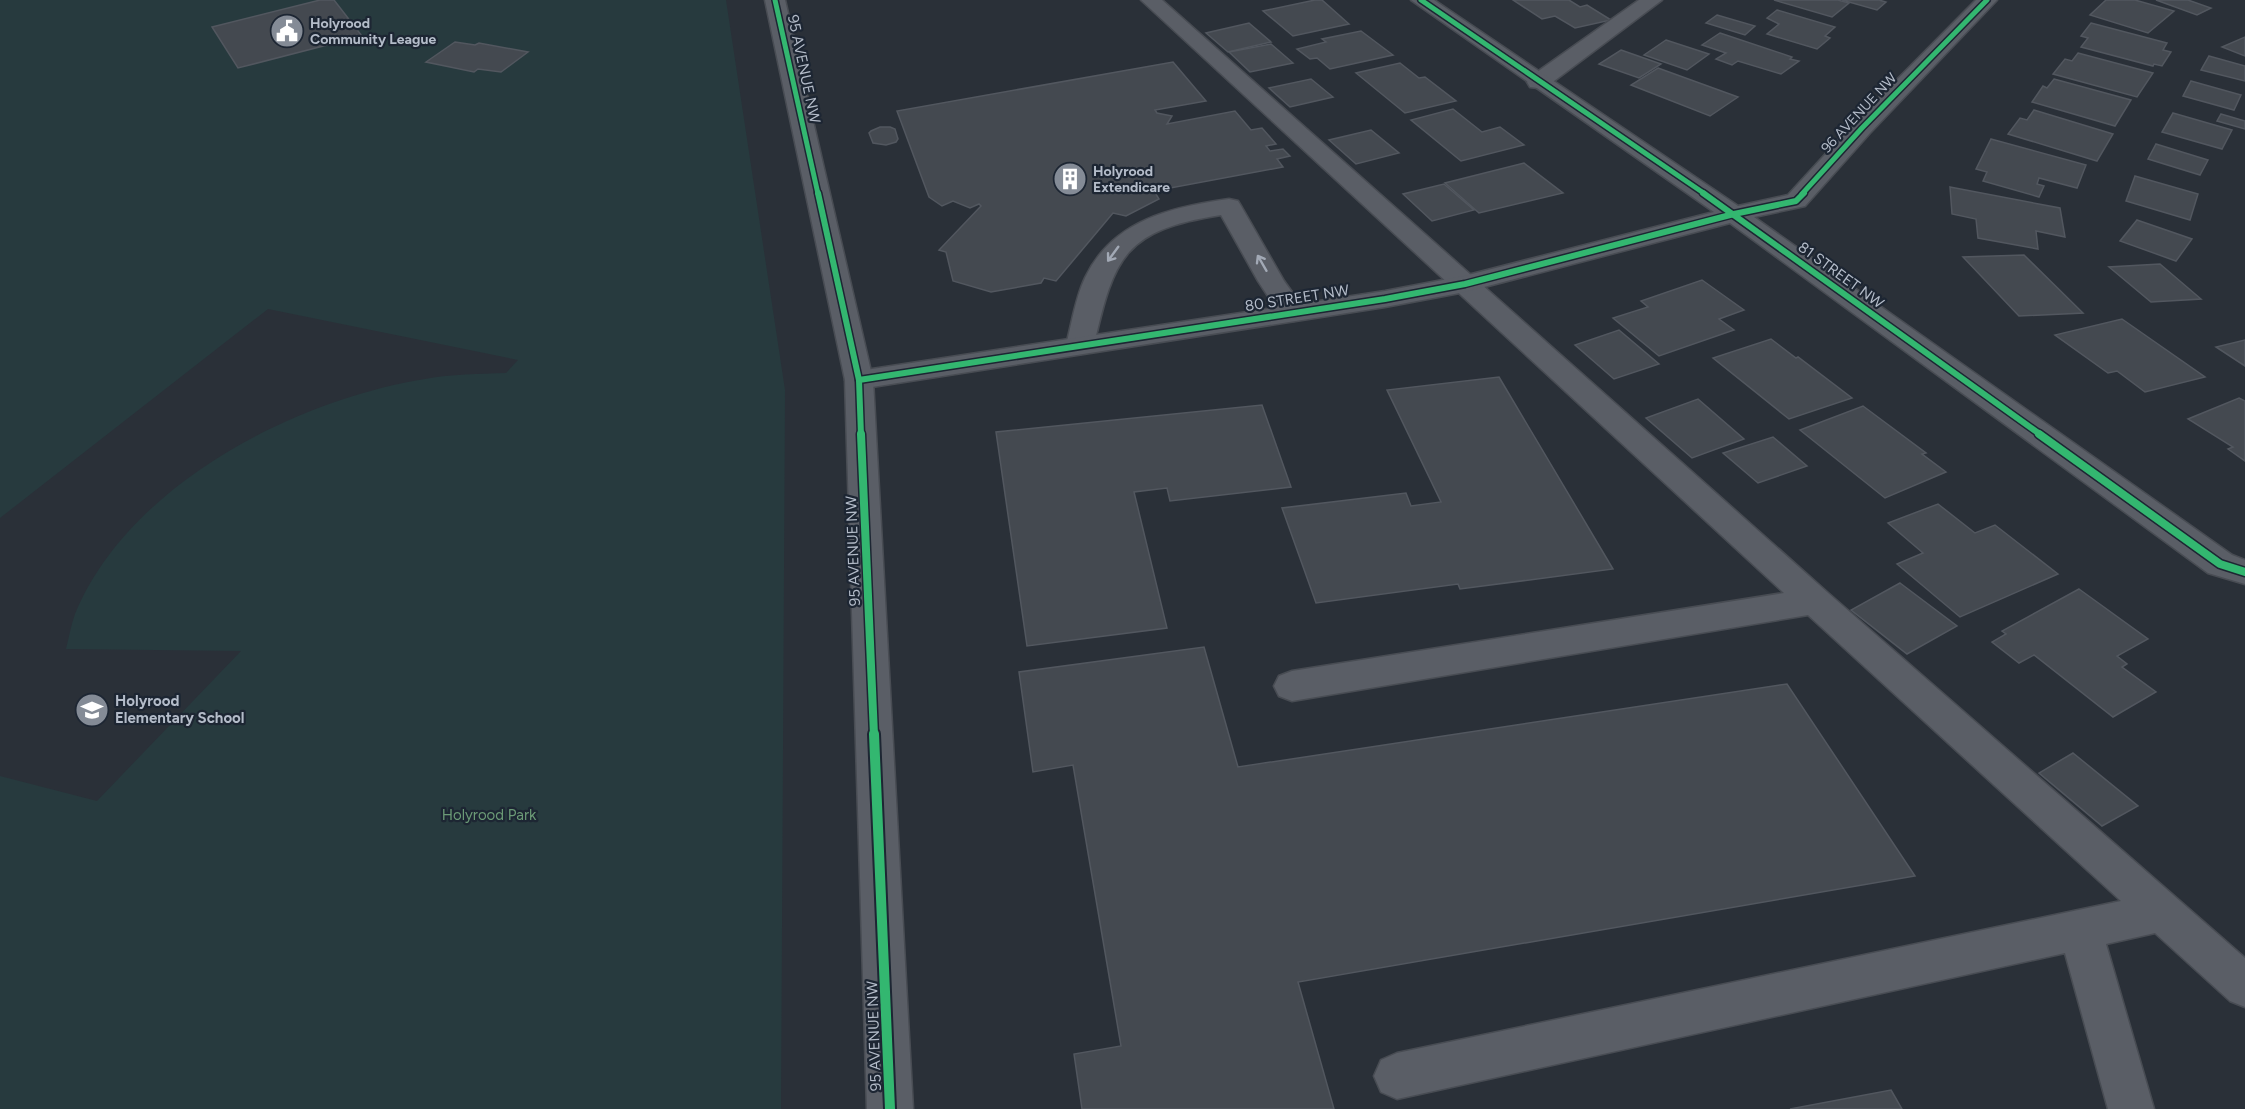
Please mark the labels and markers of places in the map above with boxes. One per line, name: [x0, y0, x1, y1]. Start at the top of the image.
public building icon: Holyrood Community League: [269, 13, 305, 49]
place label: Holyrood Community League: [310, 15, 436, 48]
building icon: Holyrood Extendicare: [1052, 161, 1088, 197]
place label: Holyrood Extendicare: [1093, 163, 1170, 196]
school or university icon: Holyrood Elementary School: [74, 692, 110, 728]
place label: Holyrood Elementary School: [115, 692, 245, 727]

